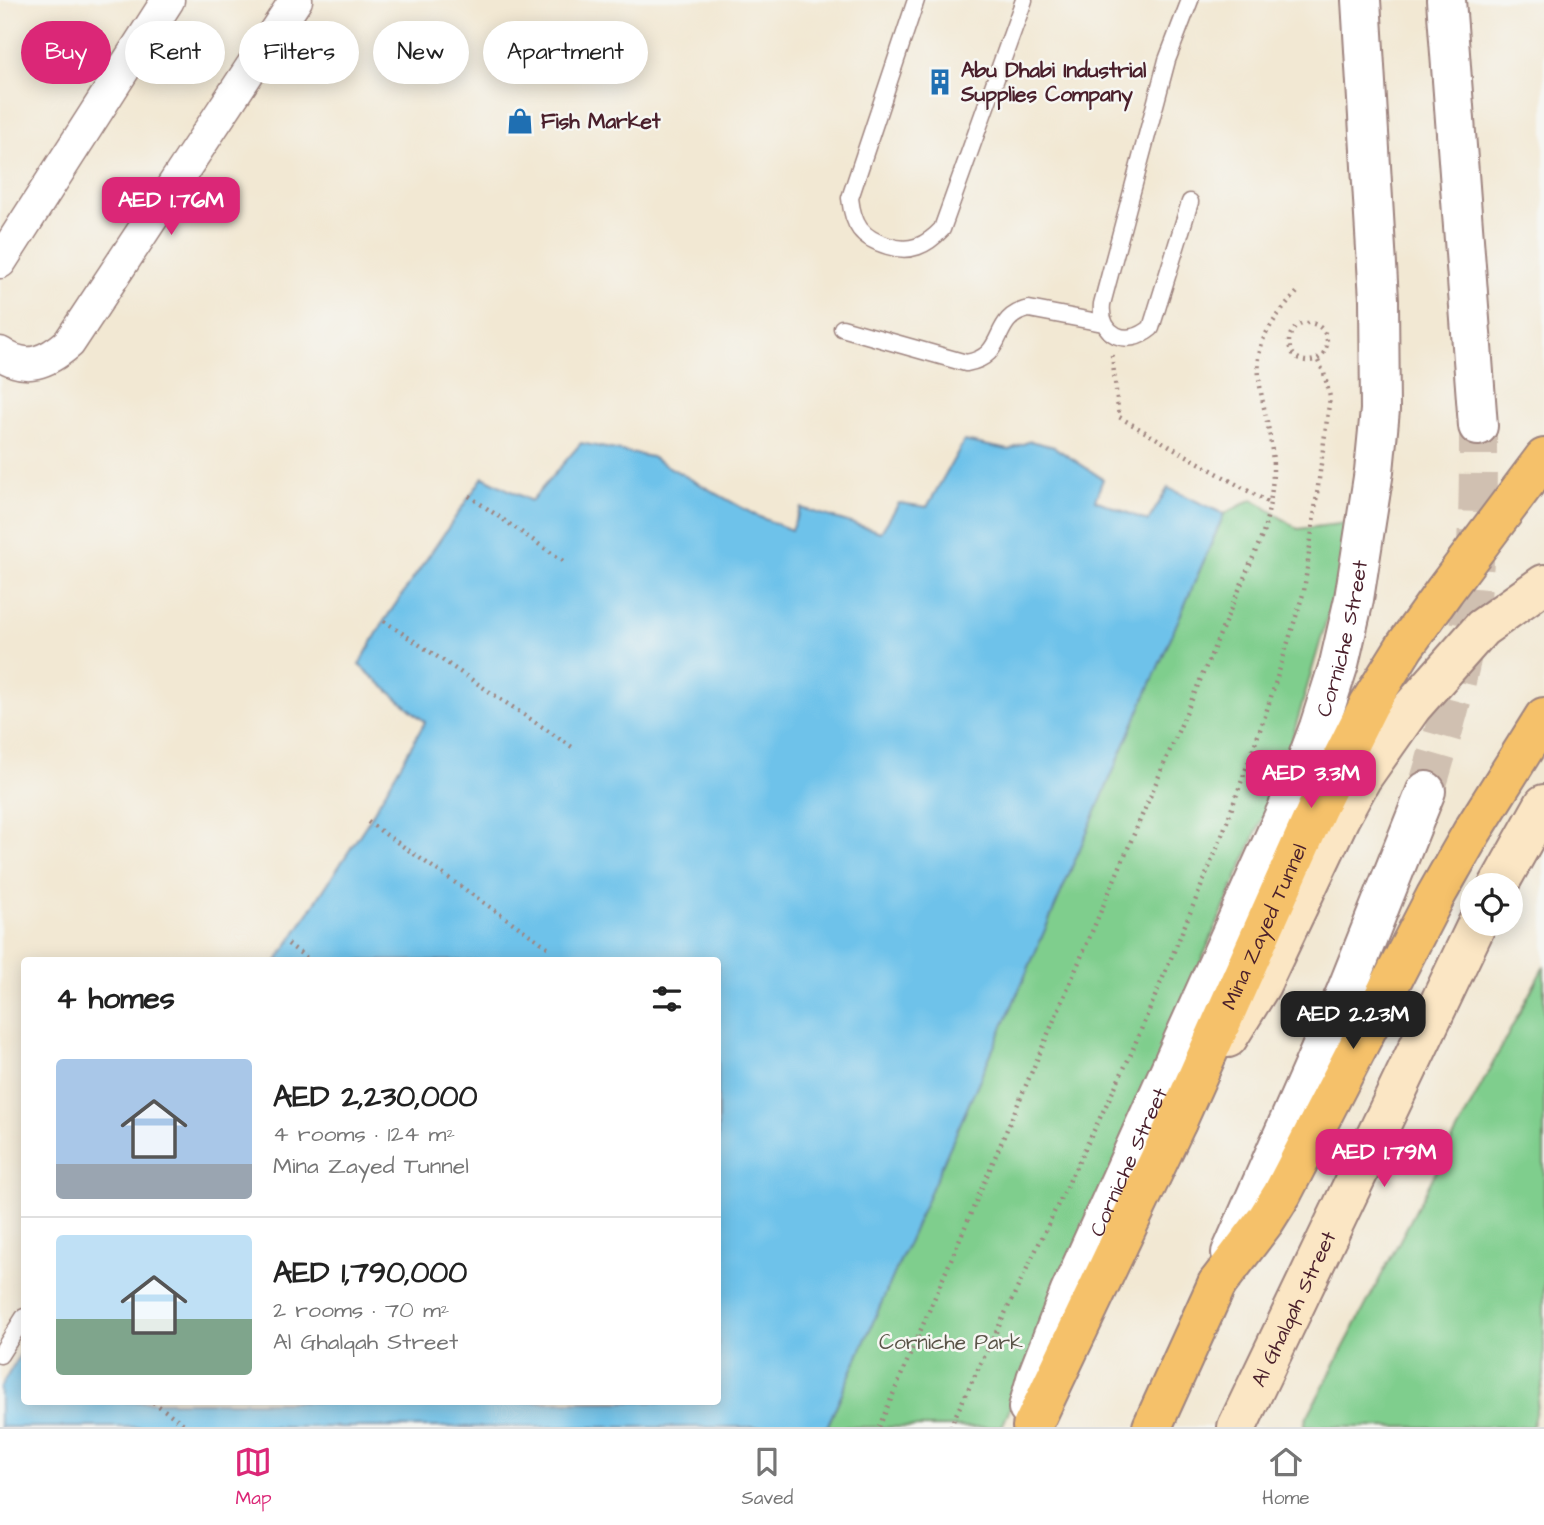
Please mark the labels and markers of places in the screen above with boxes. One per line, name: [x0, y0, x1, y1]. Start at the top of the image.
place label: Abu Dhabi Industrial Supplies Company: [960, 56, 1147, 112]
building icon: Abu Dhabi Industrial Supplies Company: [925, 67, 955, 97]
shop icon: Fish Market: [505, 106, 535, 136]
place label: Fish Market: [541, 107, 661, 136]
pin: AED 1.76M: [91, 177, 251, 237]
pin: AED 3.3M: [1239, 750, 1383, 810]
pin: AED 2.23M: [1273, 992, 1433, 1051]
pin: AED 1.79M: [1304, 1130, 1464, 1189]

